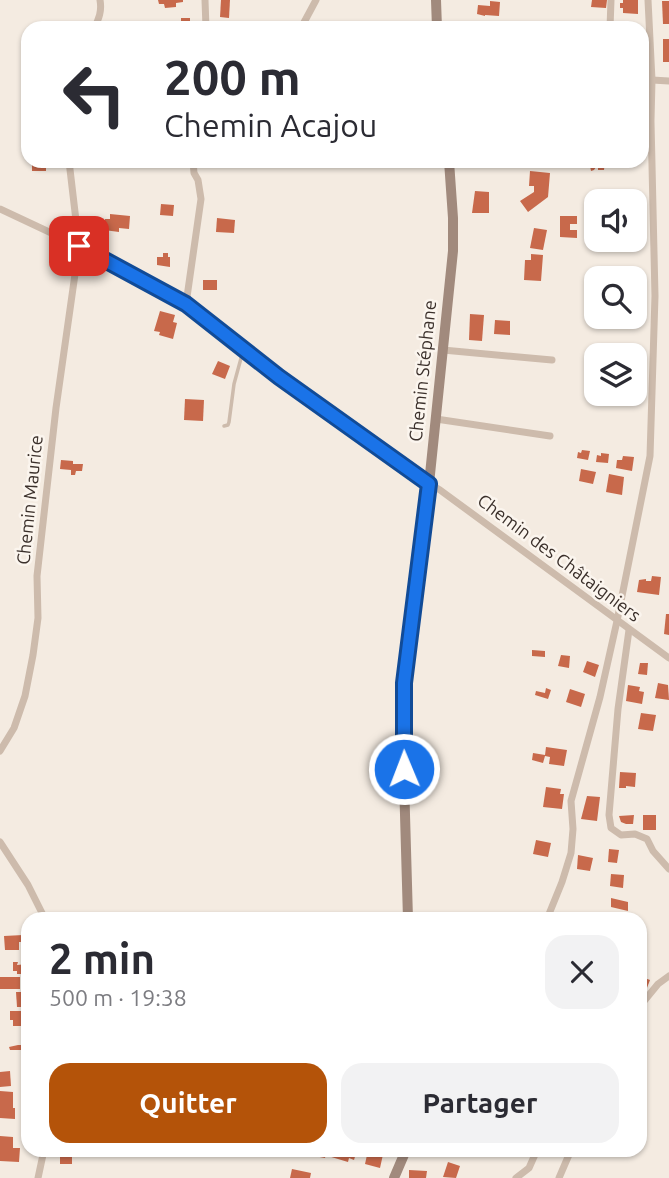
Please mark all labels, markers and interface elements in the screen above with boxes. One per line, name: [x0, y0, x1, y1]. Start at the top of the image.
icon: left: [49, 49, 140, 140]
text: 200 m: [164, 49, 301, 104]
text: Chemin Acajou: [164, 107, 377, 143]
map controls: [584, 189, 647, 406]
button: sound: [584, 189, 647, 252]
pin: [49, 216, 109, 276]
icon: arrive: [60, 227, 98, 265]
button: search: [584, 266, 647, 329]
street label: Chemin Stéphane: [405, 299, 439, 443]
button: layers: [584, 343, 647, 406]
street label: Chemin Maurice: [12, 434, 46, 566]
street label: Chemin des Châtaigniers: [474, 489, 645, 625]
position arrow: [367, 732, 441, 806]
text: 2 min: [49, 935, 155, 982]
button: close: [545, 935, 619, 1009]
text: 500 m · 19:38: [49, 985, 187, 1010]
button: Quitter: [49, 1063, 327, 1143]
button: Partager: [341, 1063, 619, 1143]

